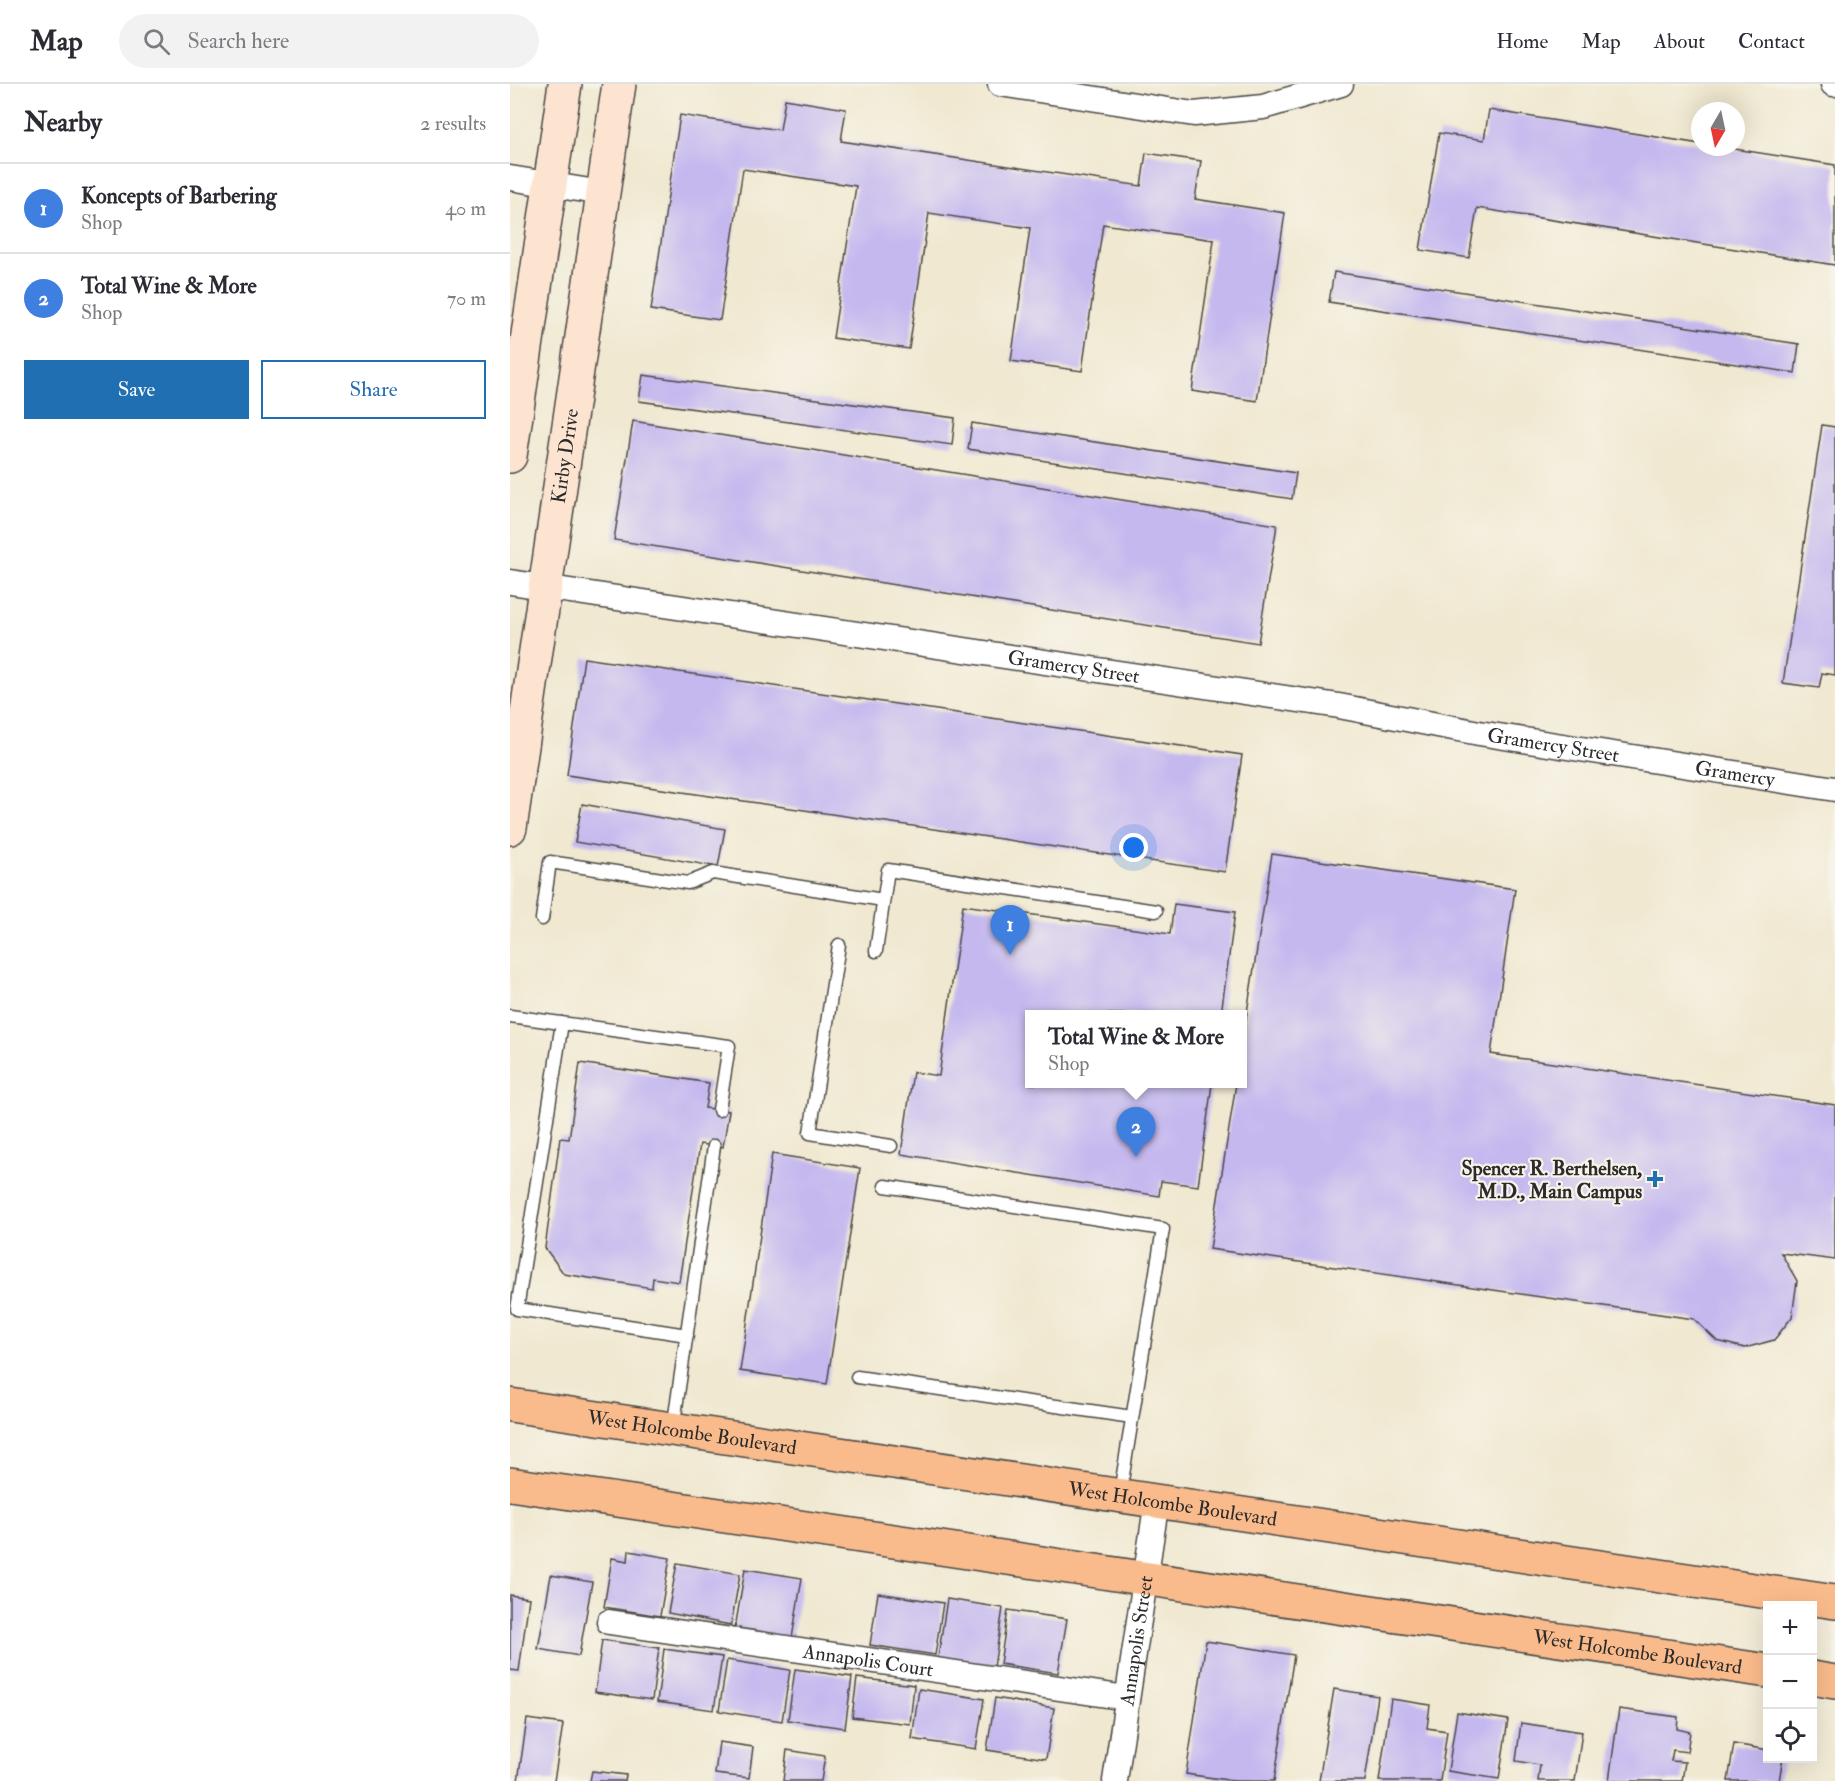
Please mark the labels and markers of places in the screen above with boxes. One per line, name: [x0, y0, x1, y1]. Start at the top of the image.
pin: 1: [990, 906, 1030, 955]
pin: 2: [1116, 1108, 1156, 1157]
place label: Spencer R. Berthelsen, M.D., Main Campus: [1462, 1156, 1642, 1205]
marker: Spencer R. Berthelsen, M.D., Main Campus: [1646, 1170, 1664, 1188]

